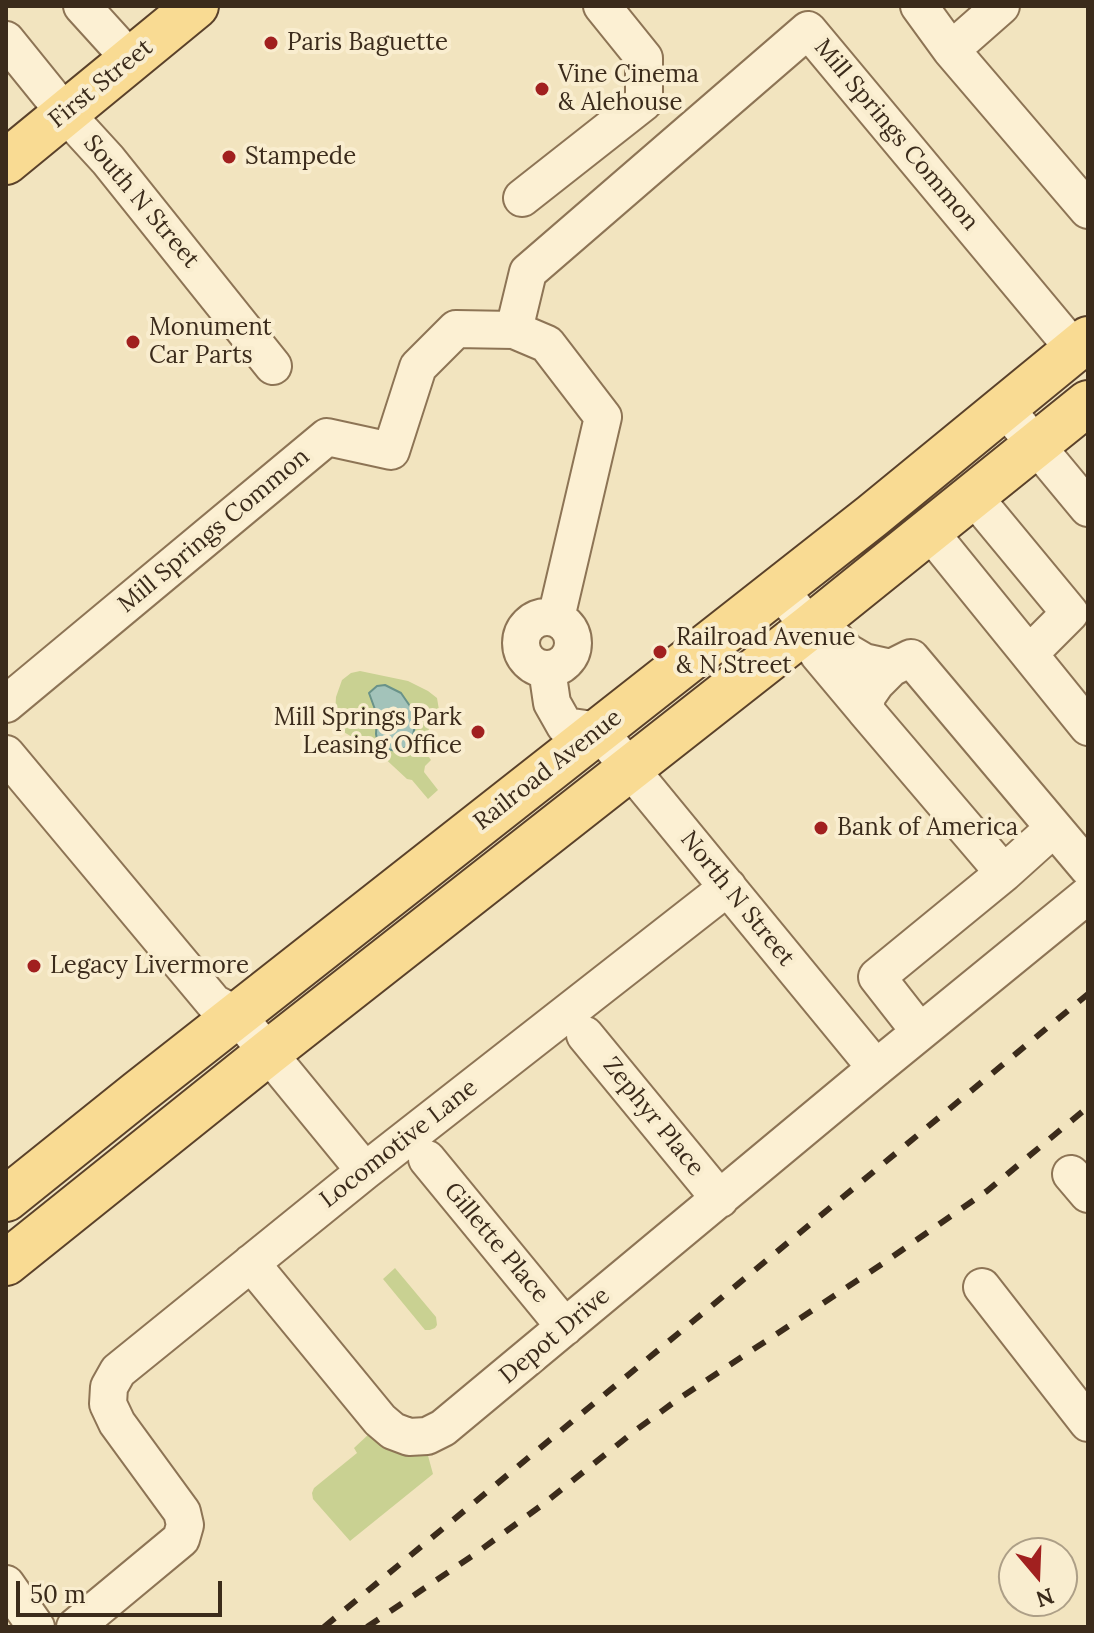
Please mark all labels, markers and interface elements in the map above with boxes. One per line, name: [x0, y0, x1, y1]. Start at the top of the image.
place label: Paris Baguette: [287, 29, 448, 57]
street label: First Street: [43, 34, 159, 134]
marker: Paris Baguette: [262, 34, 280, 52]
street label: Mill Springs Common: [808, 34, 984, 236]
place label: Vine Cinema & Alehouse: [558, 61, 699, 117]
marker: Vine Cinema & Alehouse: [533, 80, 551, 98]
street label: South N Street: [77, 130, 205, 274]
place label: Stampede: [245, 143, 356, 171]
marker: Stampede: [220, 148, 238, 166]
place label: Monument Car Parts: [149, 314, 272, 370]
marker: Monument Car Parts: [124, 333, 142, 351]
street label: Mill Springs Common: [113, 443, 315, 619]
place label: Railroad Avenue & N Street: [676, 624, 855, 680]
marker: Railroad Avenue & N Street: [651, 643, 669, 661]
street label: Railroad Avenue: [468, 703, 628, 837]
place label: Mill Springs Park Leasing Office: [274, 704, 462, 760]
marker: Mill Springs Park Leasing Office: [469, 723, 487, 741]
place label: Bank of America: [837, 814, 1018, 842]
marker: Bank of America: [812, 819, 830, 837]
street label: North N Street: [674, 826, 800, 972]
place label: Legacy Livermore: [50, 952, 249, 980]
marker: Legacy Livermore: [25, 957, 43, 975]
street label: Zephyr Place: [596, 1052, 710, 1182]
street label: Locomotive Lane: [315, 1074, 483, 1214]
street label: Gillette Place: [437, 1177, 555, 1309]
street label: Depot Drive: [494, 1282, 616, 1390]
north arrow: [998, 1537, 1078, 1617]
scale bar: [20, 1565, 226, 1615]
text: 50 m: [30, 1579, 86, 1610]
text: N: [1033, 1582, 1058, 1614]

